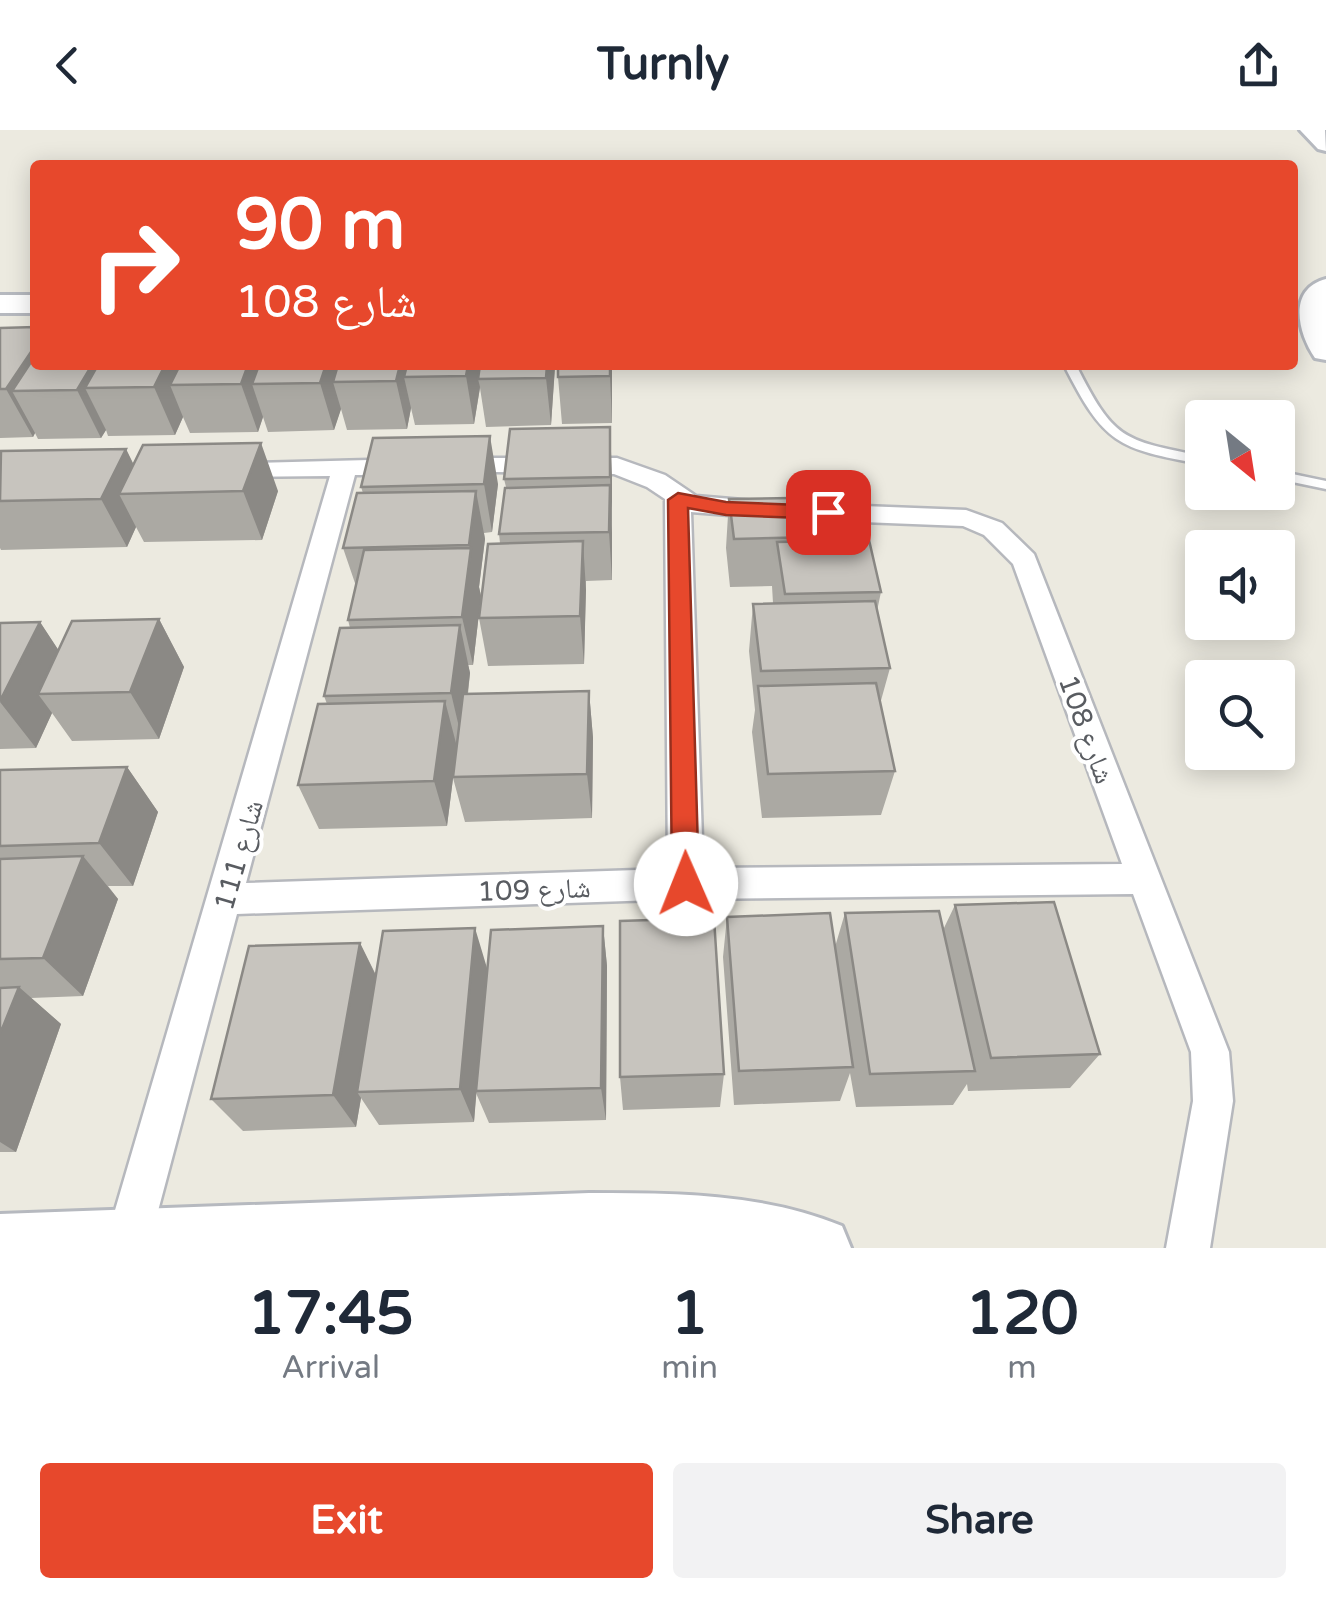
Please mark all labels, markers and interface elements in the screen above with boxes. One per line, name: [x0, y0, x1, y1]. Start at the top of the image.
icon: back: [40, 38, 95, 93]
text: Turnly: [597, 38, 729, 92]
icon: share: [1231, 38, 1286, 93]
text: 90 m: [235, 184, 405, 268]
icon: right: [70, 200, 200, 330]
text: شارع 108: [235, 276, 417, 330]
north arrow: [1185, 400, 1295, 510]
map controls: [1185, 400, 1295, 770]
pin: [786, 470, 871, 555]
icon: arrive: [801, 485, 856, 540]
button: sound: [1185, 530, 1295, 640]
button: search: [1185, 660, 1295, 770]
street label: شارع 108: [1051, 670, 1121, 788]
street label: شارع 111: [207, 796, 271, 914]
position arrow: [634, 832, 738, 936]
street label: شارع 109: [477, 871, 591, 909]
text: 17:45: [247, 1278, 414, 1350]
text: 1: [671, 1278, 708, 1350]
text: 120: [965, 1278, 1079, 1350]
text: Arrival: [281, 1349, 380, 1387]
text: min: [661, 1349, 718, 1387]
text: m: [1007, 1349, 1037, 1387]
button: Exit: [40, 1463, 653, 1578]
button: Share: [673, 1463, 1286, 1578]

